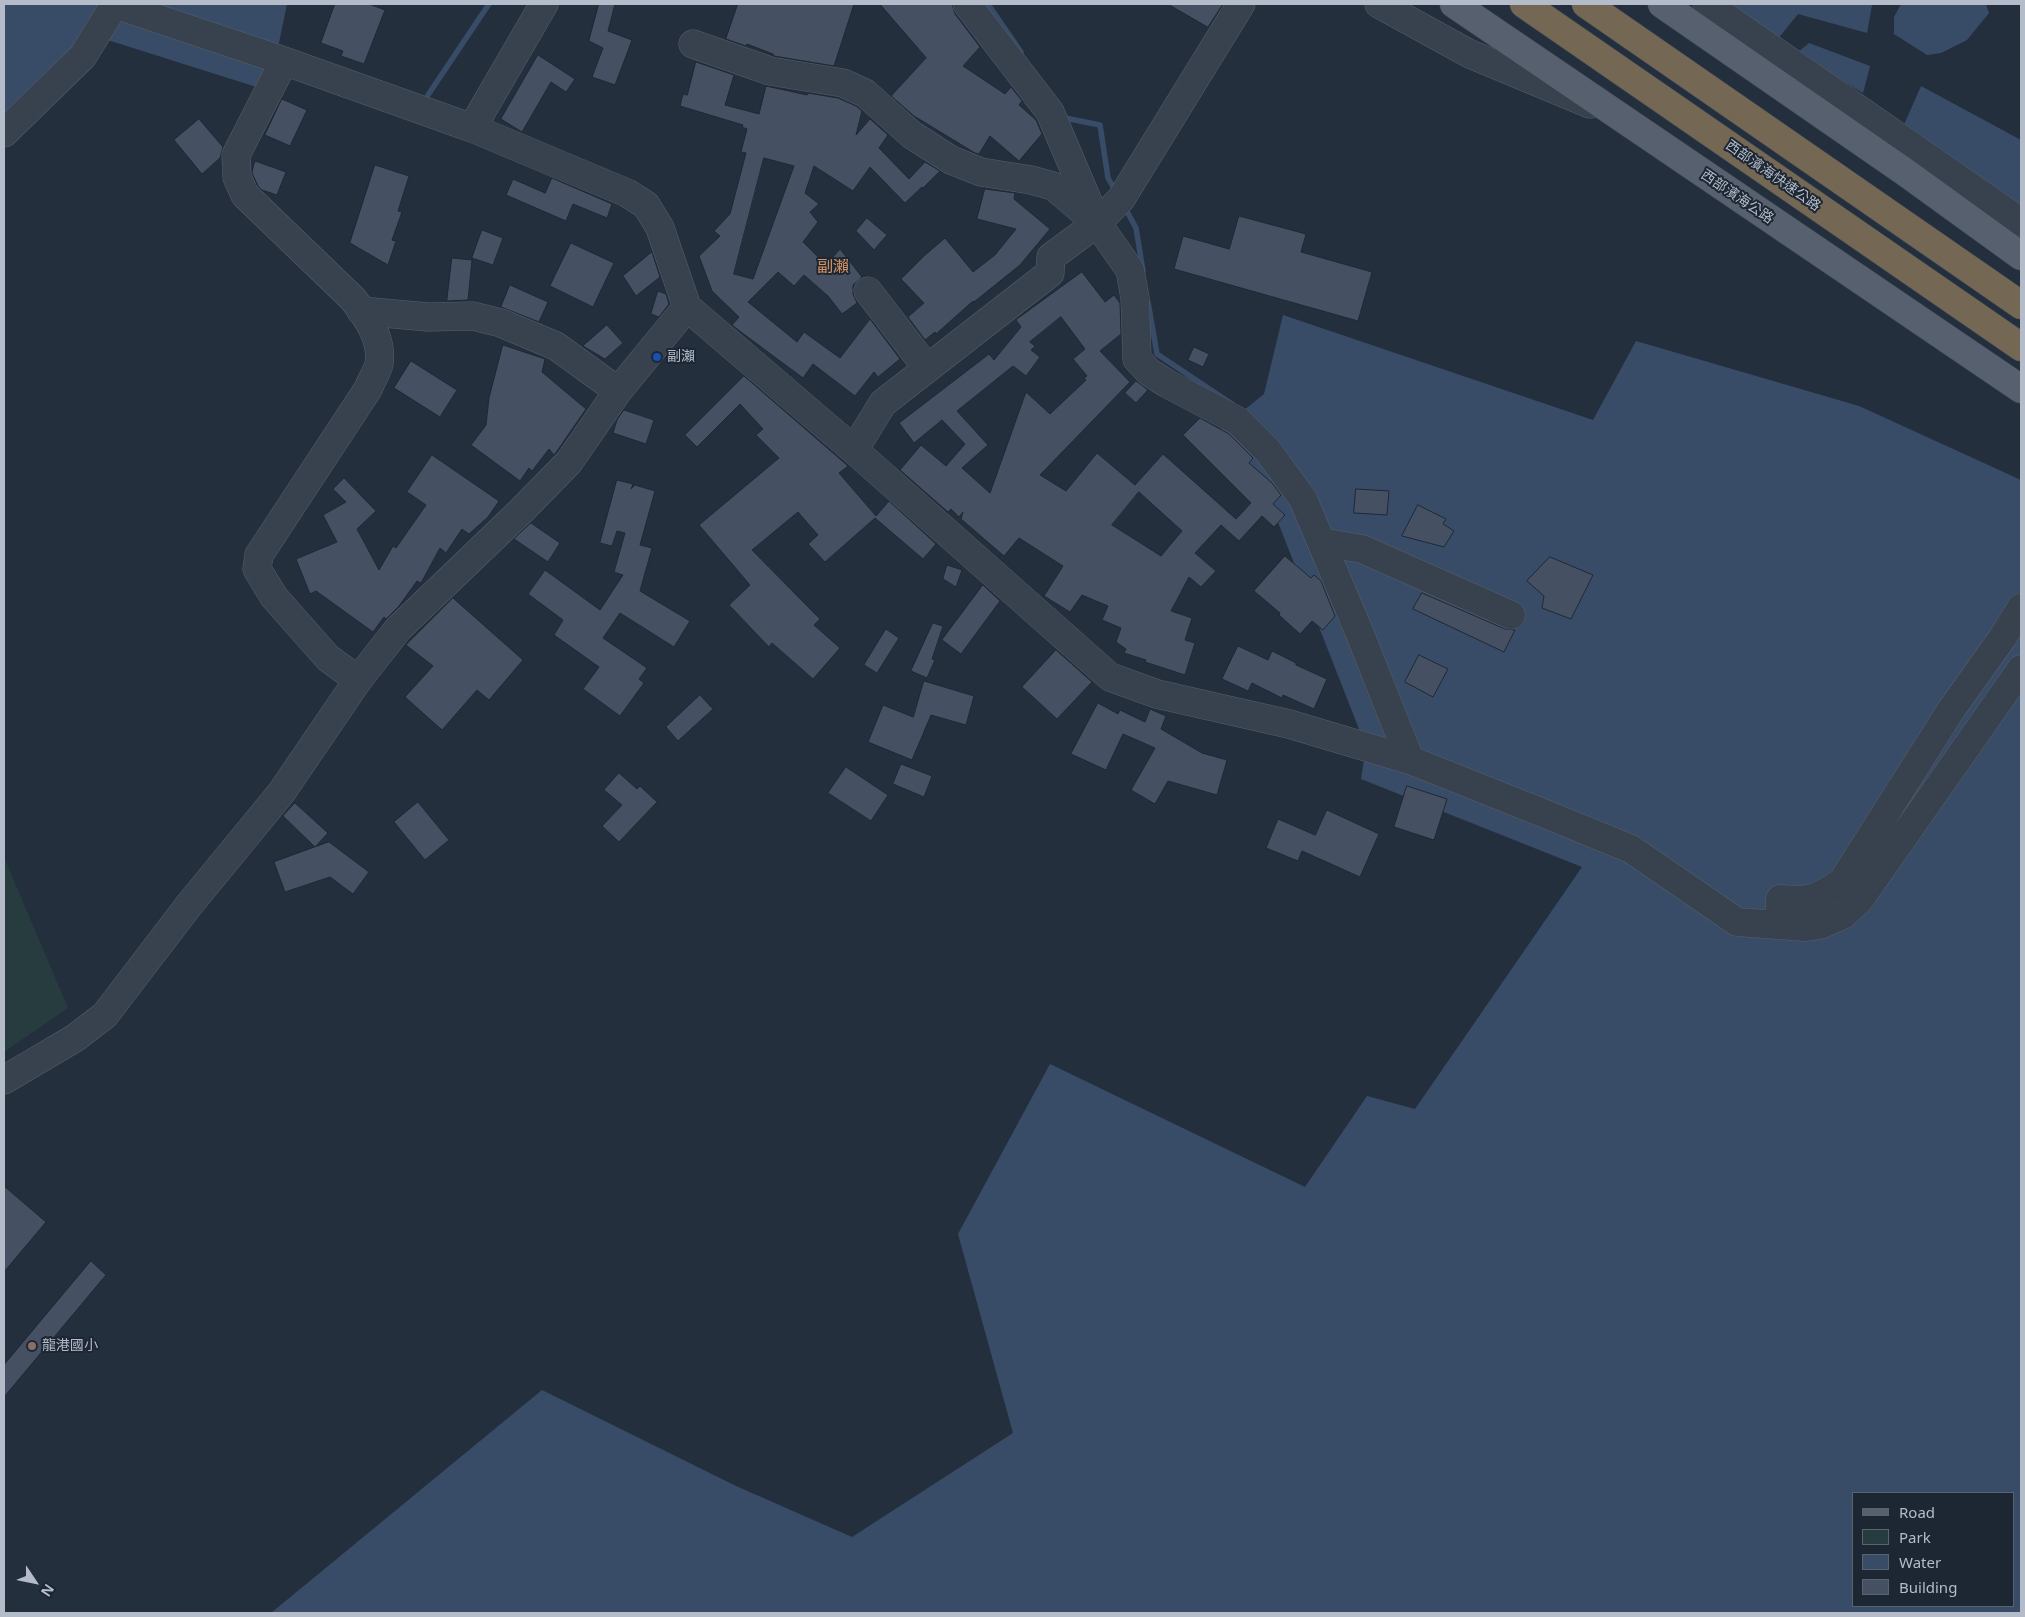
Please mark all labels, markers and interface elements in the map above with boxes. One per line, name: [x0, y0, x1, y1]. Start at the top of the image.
street label: 西部濱海快速公路: [1722, 137, 1824, 215]
street label: 西部濱海公路: [1697, 167, 1777, 227]
district label: 副瀨: [817, 257, 849, 277]
place label: 副瀨: [667, 349, 695, 365]
marker: 副瀨: [651, 351, 663, 363]
place label: 龍港國小: [42, 1338, 98, 1354]
marker: 龍港國小: [26, 1340, 38, 1352]
legend: [1852, 1492, 2015, 1607]
text: Road: [1899, 1502, 1935, 1522]
text: Park: [1899, 1527, 1931, 1547]
text: Water: [1899, 1552, 1941, 1572]
north arrow: [10, 1557, 60, 1607]
text: Building: [1899, 1577, 1957, 1597]
text: N: [37, 1581, 59, 1601]

